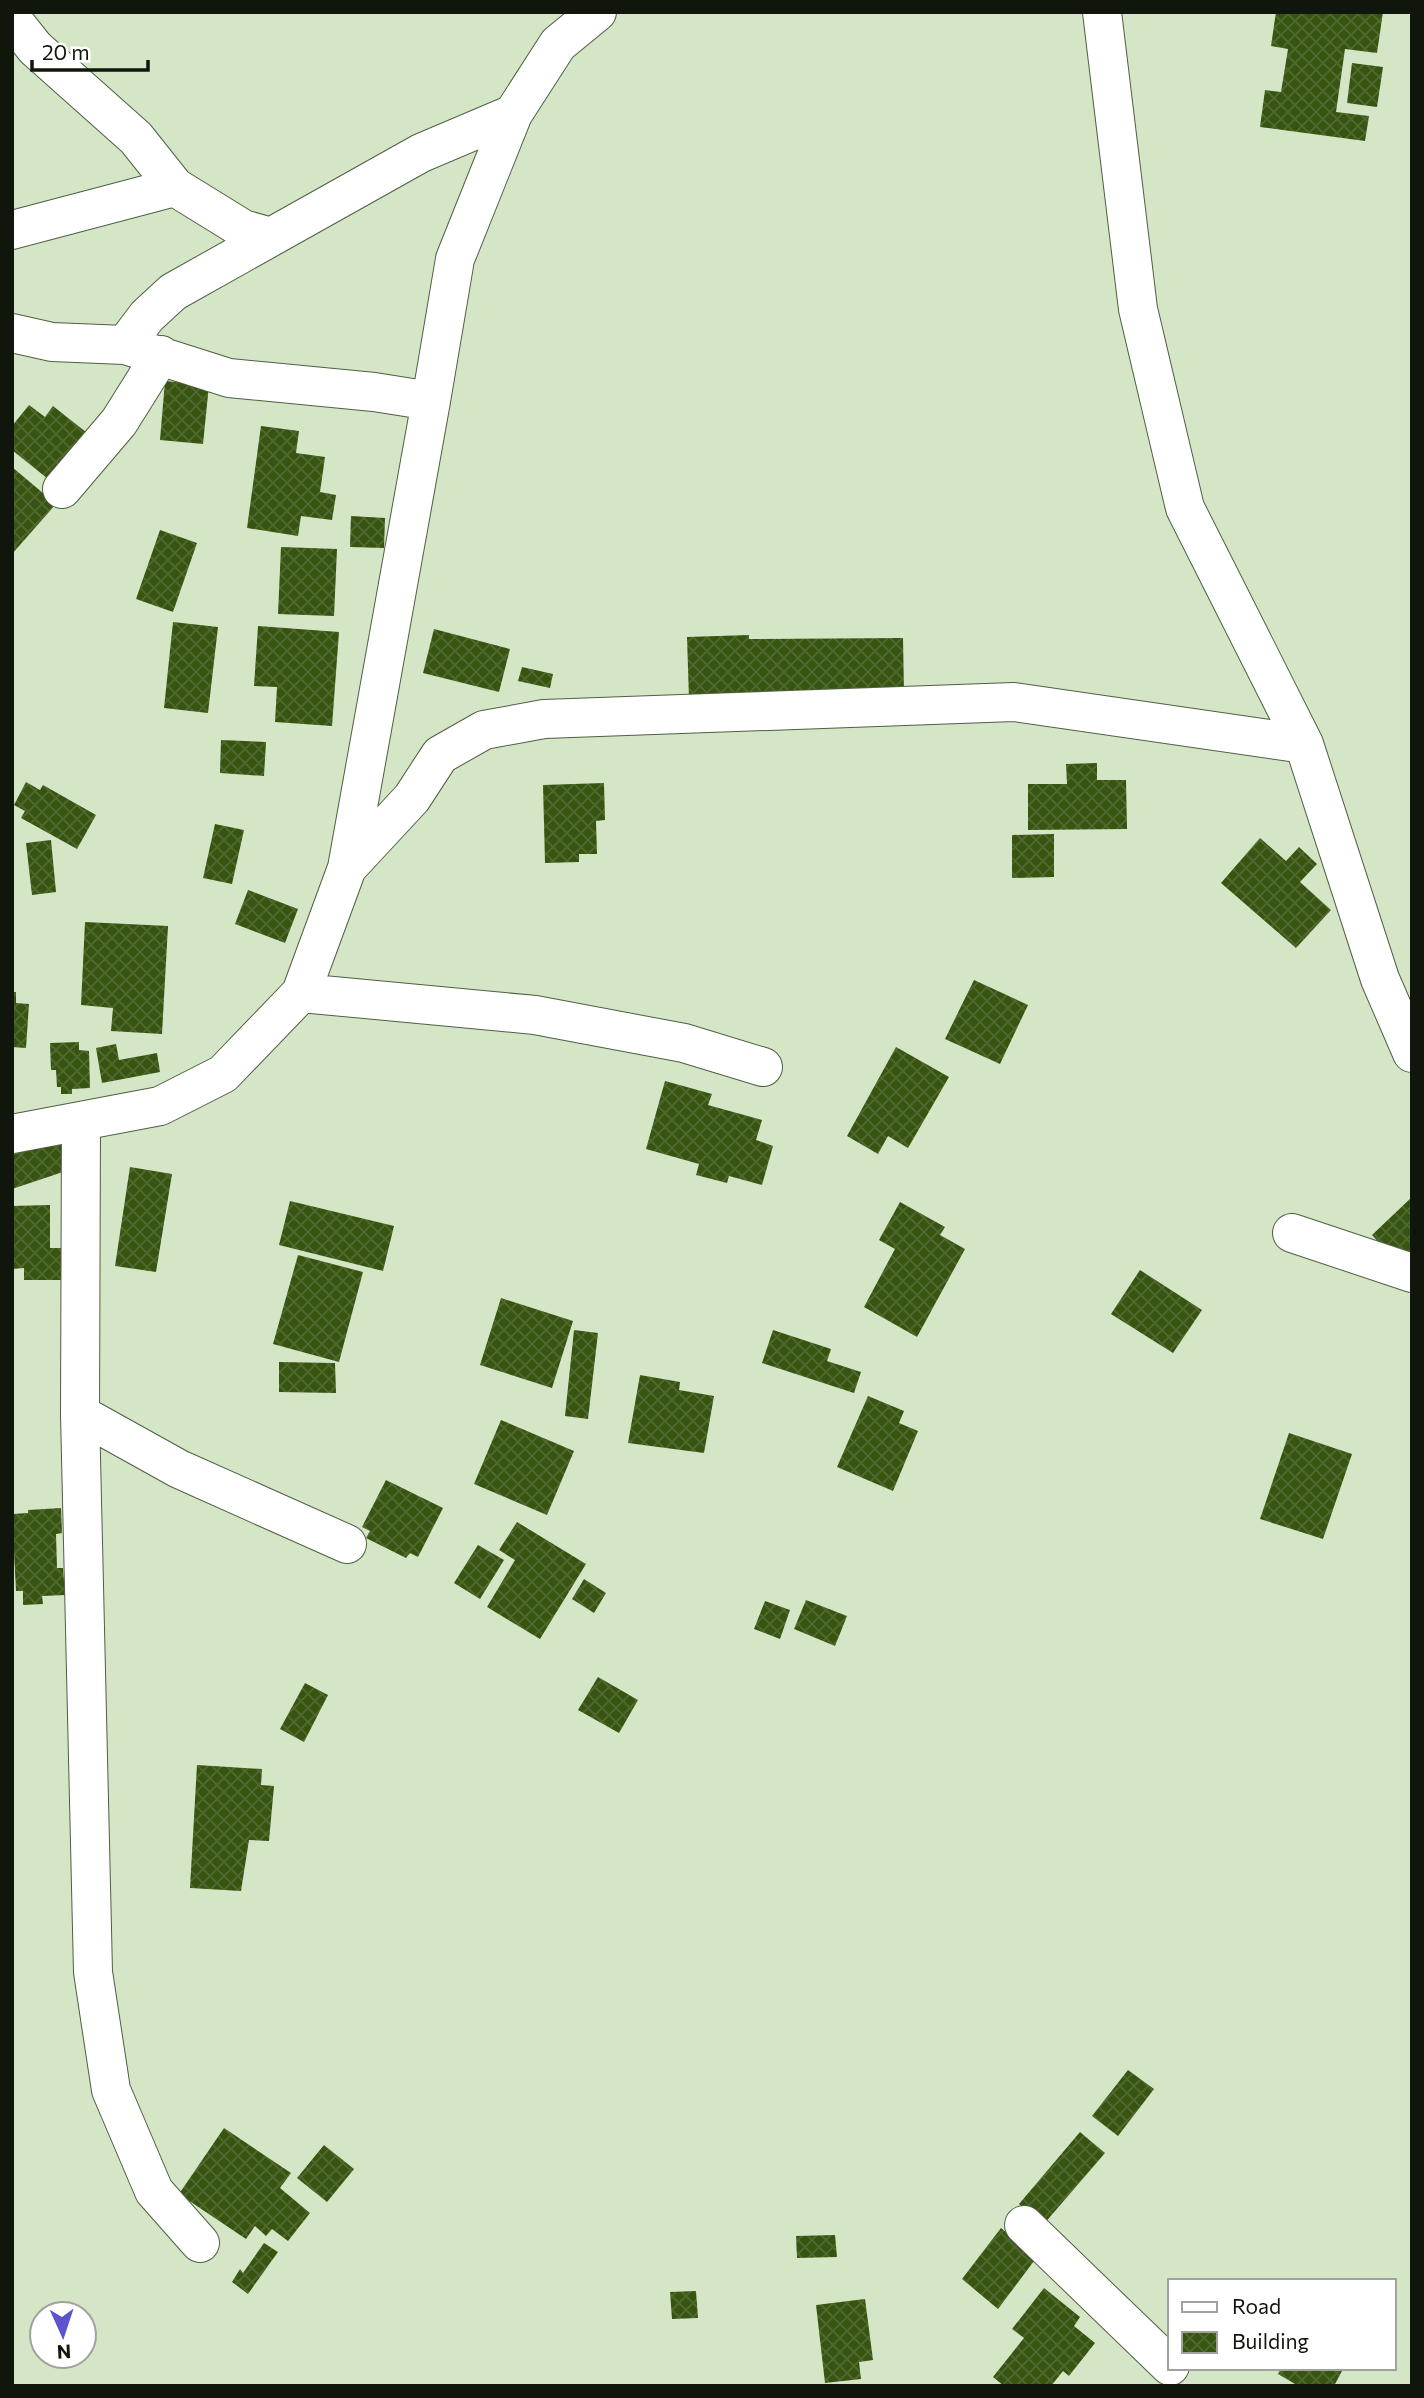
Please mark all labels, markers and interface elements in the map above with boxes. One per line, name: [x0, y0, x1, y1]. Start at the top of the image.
scale bar: [32, 28, 147, 72]
text: 20 m: [42, 39, 90, 64]
legend: [1168, 2279, 1396, 2370]
text: Road: [1232, 2293, 1281, 2318]
north arrow: [28, 2300, 98, 2370]
text: Building: [1232, 2328, 1309, 2353]
text: N: [56, 2341, 72, 2364]

